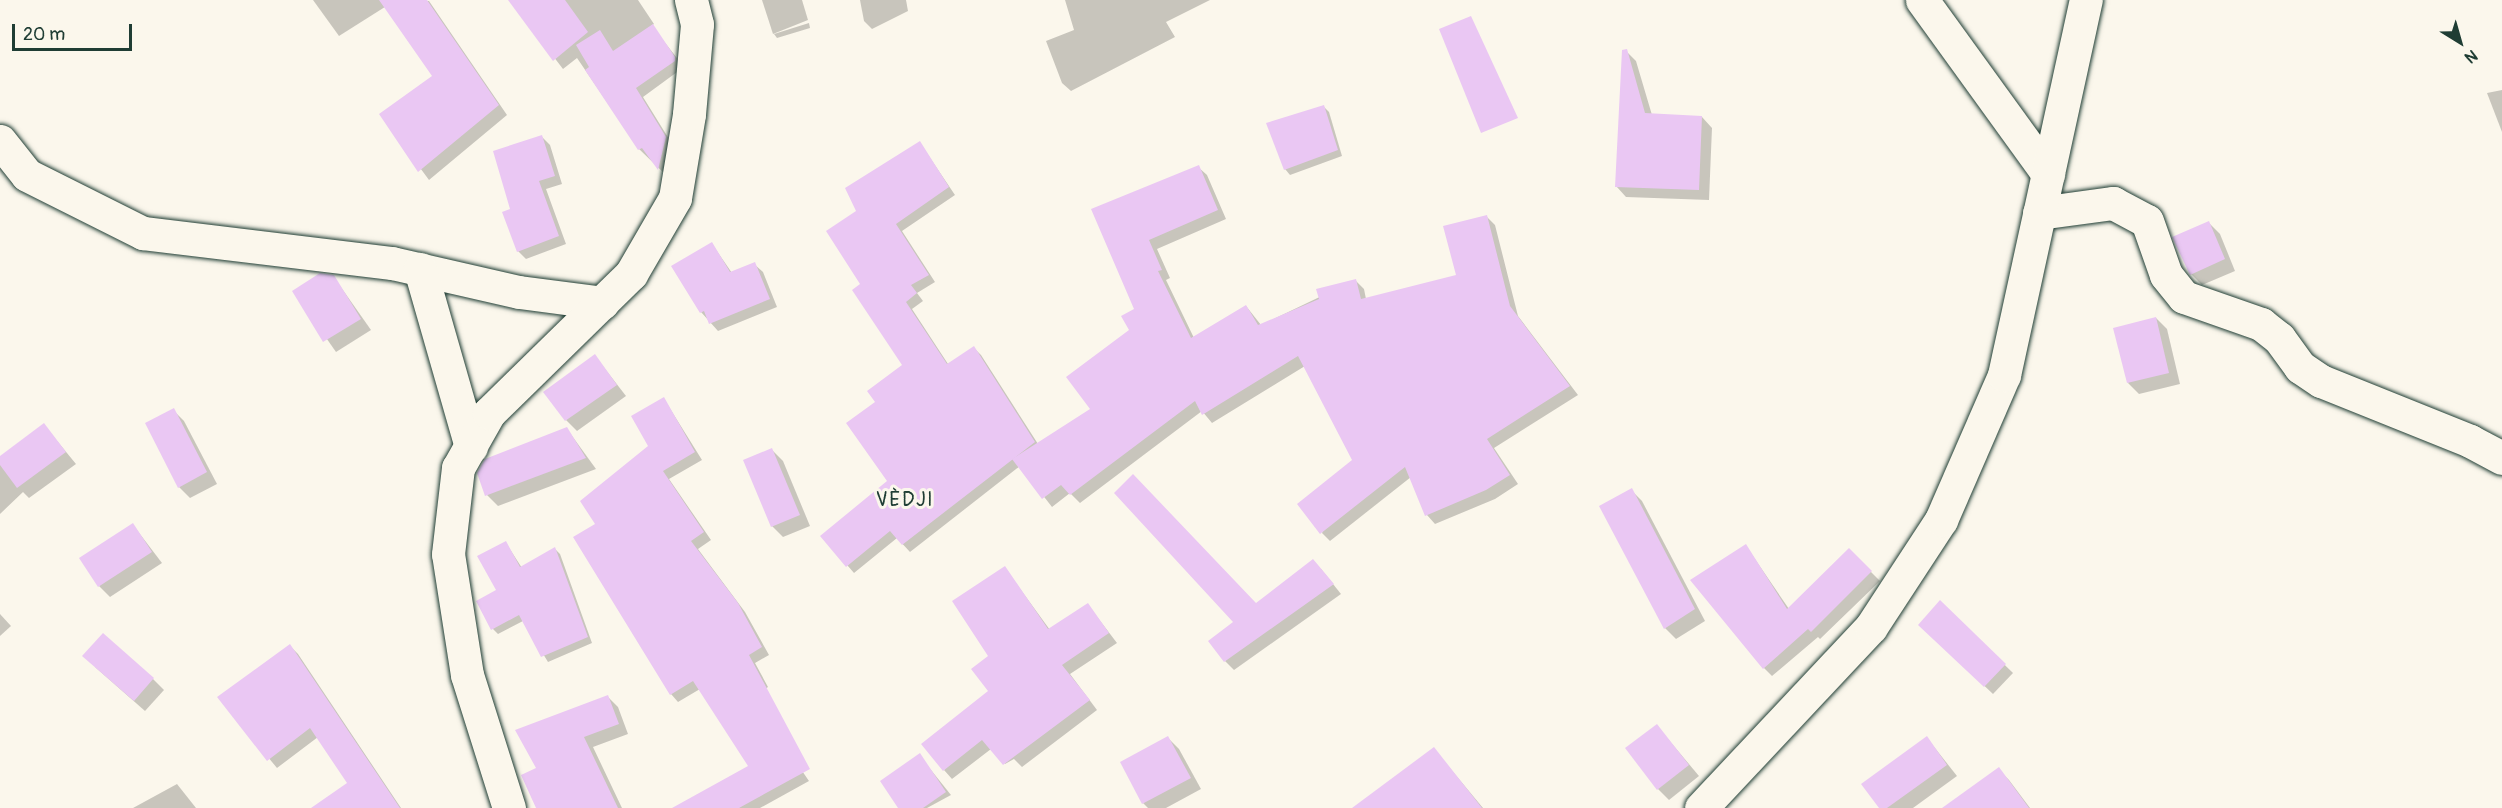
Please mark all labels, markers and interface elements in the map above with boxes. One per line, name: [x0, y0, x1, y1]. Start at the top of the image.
scale bar: [15, 12, 135, 50]
north arrow: [2430, 12, 2490, 72]
text: 20 m: [23, 23, 65, 46]
text: N: [2460, 45, 2481, 68]
district label: VÈDJI: [876, 487, 934, 511]

